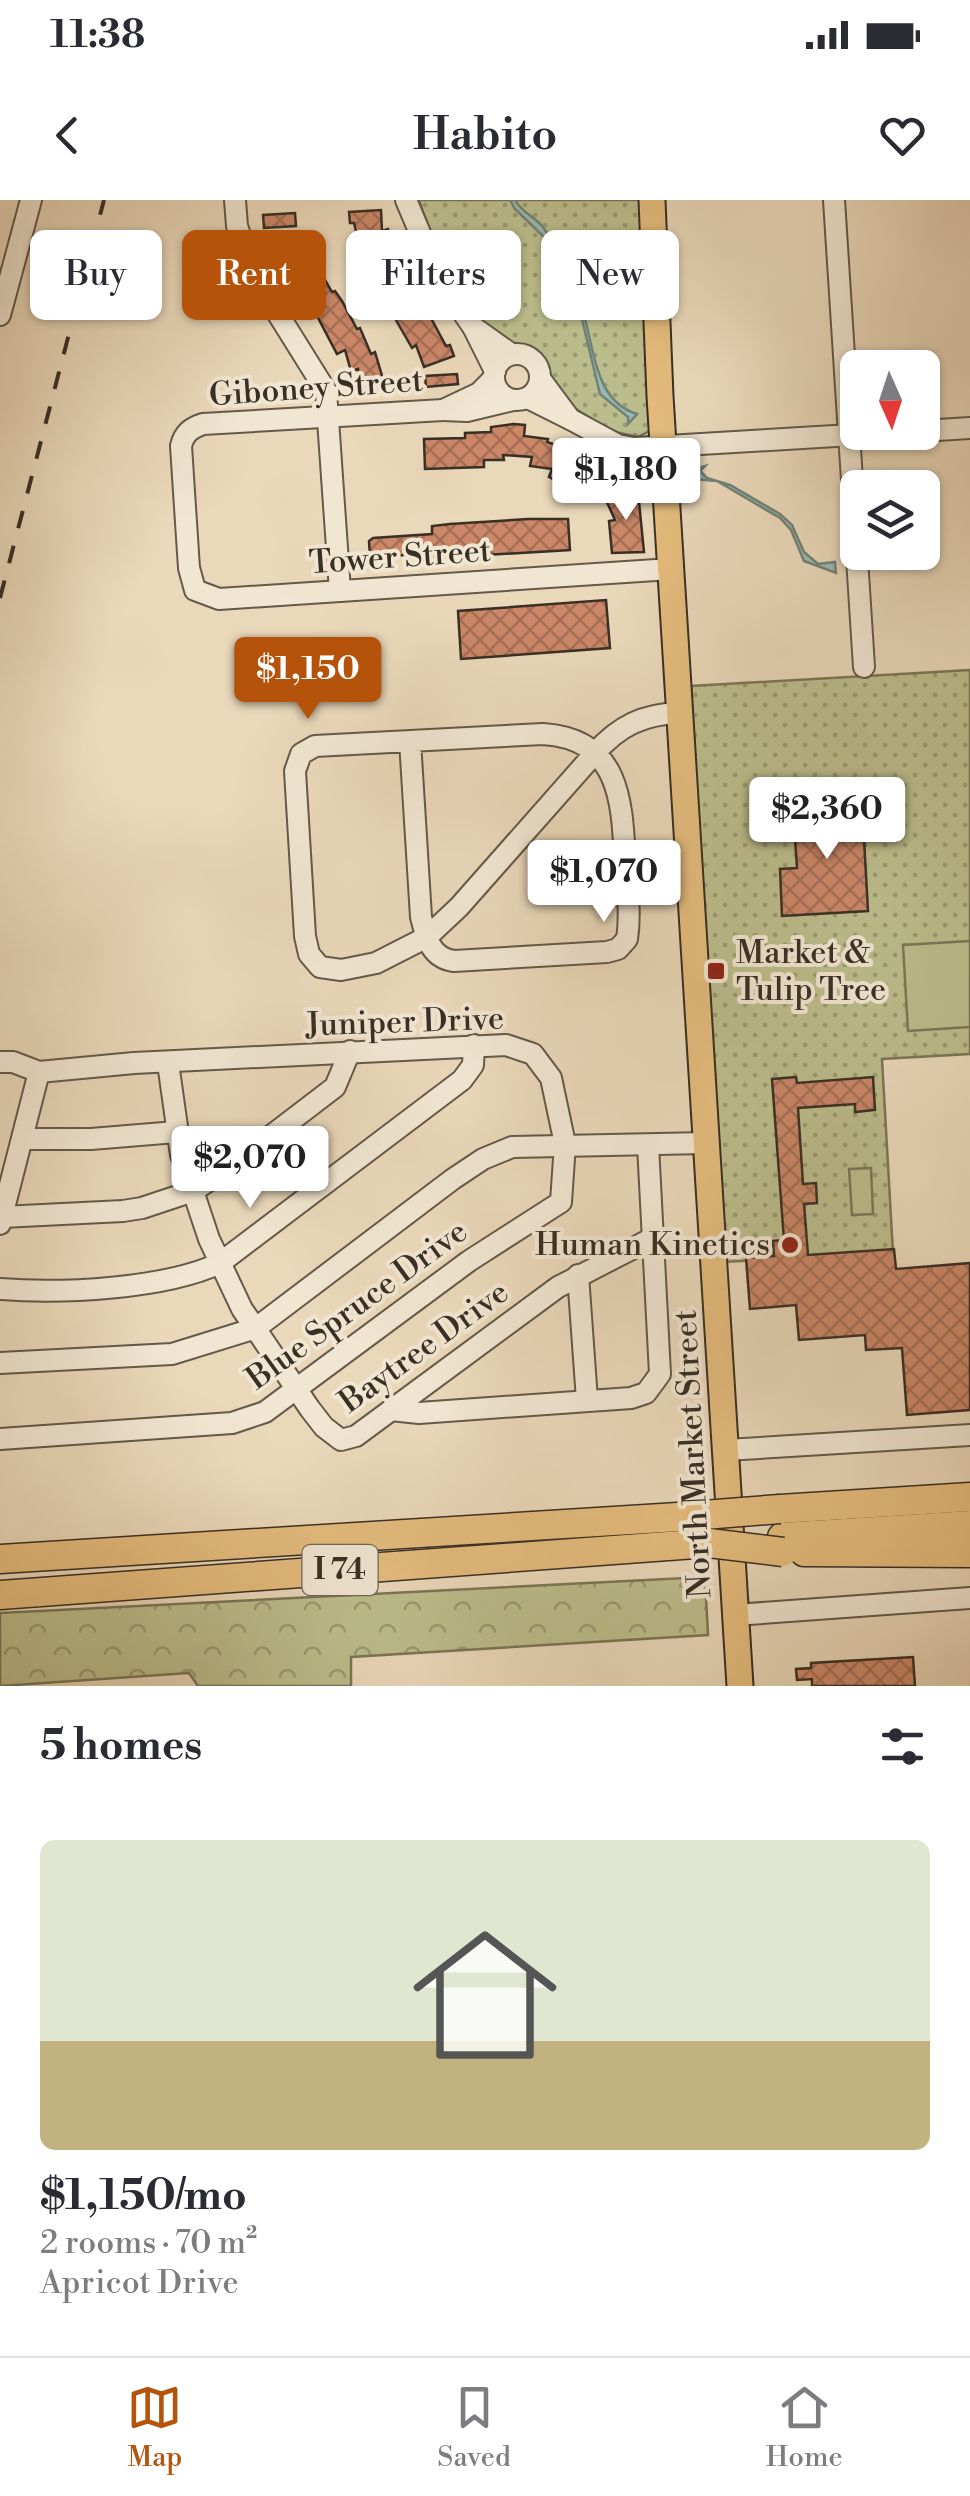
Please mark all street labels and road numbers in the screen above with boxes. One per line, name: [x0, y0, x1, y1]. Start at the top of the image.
street label: Giboney Street: [208, 361, 424, 415]
street label: Tower Street: [308, 531, 492, 583]
street label: Juniper Drive: [304, 999, 505, 1045]
street label: Blue Spruce Drive: [238, 1211, 475, 1399]
street label: Baytree Drive: [331, 1272, 516, 1422]
street label: North Market Street: [665, 1309, 721, 1599]
road number: I 74: [302, 1545, 378, 1595]

